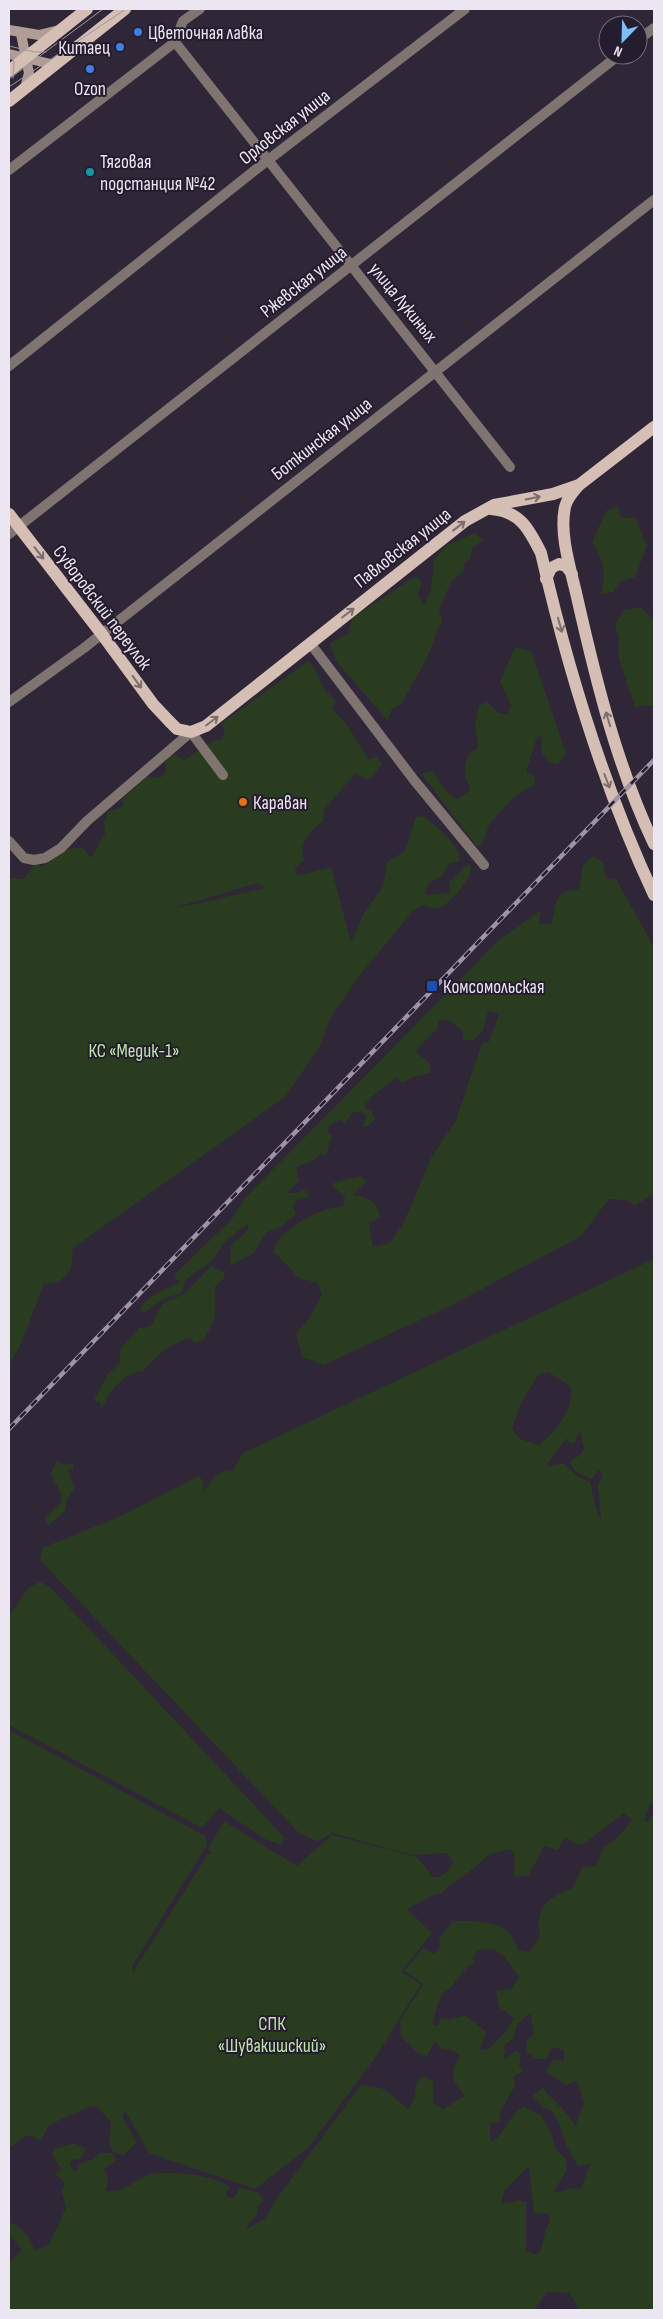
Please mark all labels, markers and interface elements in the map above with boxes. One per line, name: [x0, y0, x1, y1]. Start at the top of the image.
north arrow: [598, 15, 648, 65]
place label: Цветочная лавка: [148, 22, 263, 45]
marker: Цветочная лавка: [132, 26, 144, 38]
place label: Китаец: [58, 37, 110, 60]
marker: Китаец: [114, 41, 126, 53]
text: N: [611, 42, 625, 61]
marker: Ozon: [84, 63, 96, 75]
place label: Ozon: [74, 78, 106, 101]
street label: Орловская улица: [235, 84, 335, 170]
place label: Тяговая подстанция №42: [100, 151, 215, 196]
marker: Тяговая подстанция №42: [84, 166, 96, 178]
street label: Ржевская улица: [256, 241, 352, 323]
street label: улица Лукиных: [364, 258, 442, 348]
street label: Боткинская улица: [267, 393, 377, 486]
one-way arrow: [525, 493, 541, 502]
street label: Павловская улица: [350, 503, 456, 593]
one-way arrow: [452, 521, 465, 532]
street label: Суворовский переулок: [48, 541, 157, 675]
one-way arrow: [33, 546, 44, 559]
one-way arrow: [341, 608, 355, 618]
one-way arrow: [555, 617, 565, 633]
one-way arrow: [132, 675, 142, 689]
one-way arrow: [602, 711, 612, 727]
one-way arrow: [205, 716, 218, 727]
one-way arrow: [602, 773, 612, 788]
place label: Караван: [253, 792, 307, 815]
marker: Караван: [237, 796, 249, 808]
place label: Комсомольская: [443, 976, 544, 999]
marker: Комсомольская: [425, 979, 439, 993]
park label: КС «Медик-1»: [88, 1040, 180, 1063]
park label: СПК «Шувакишский»: [218, 2013, 326, 2058]

